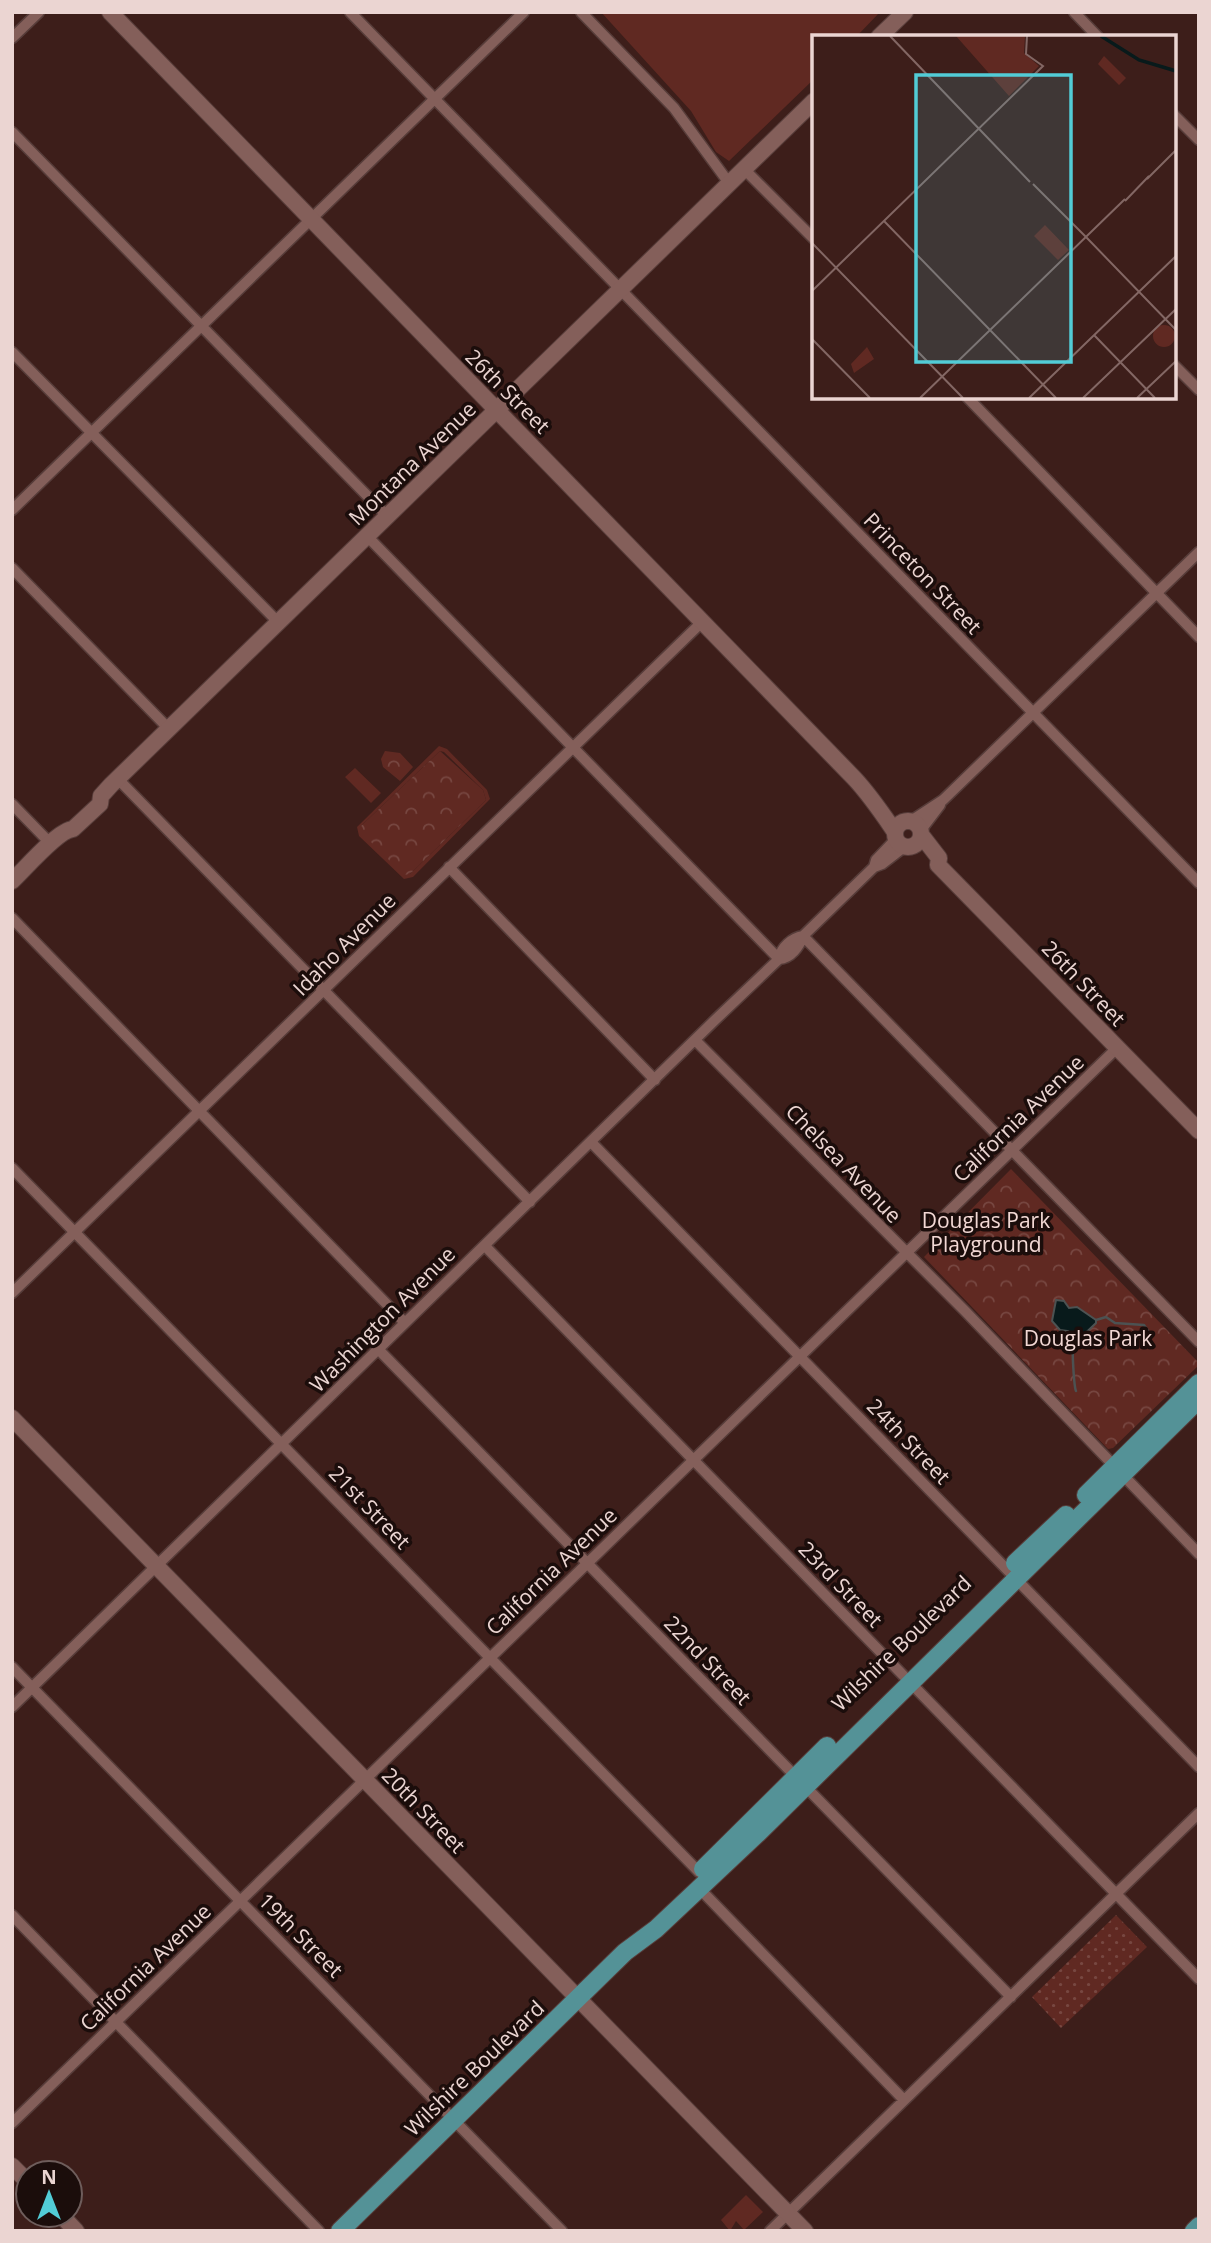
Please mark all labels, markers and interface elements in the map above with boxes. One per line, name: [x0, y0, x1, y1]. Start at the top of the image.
inset map: [812, 35, 1176, 399]
street label: 26th Street: [460, 343, 556, 439]
street label: Montana Avenue: [342, 395, 482, 531]
street label: Princeton Street: [858, 506, 988, 640]
street label: Idaho Avenue: [287, 887, 401, 1001]
street label: 26th Street: [1036, 934, 1132, 1032]
street label: California Avenue: [946, 1048, 1090, 1188]
street label: Chelsea Avenue: [780, 1097, 908, 1229]
park label: Douglas Park Playground: [922, 1206, 1050, 1258]
street label: Washington Avenue: [303, 1240, 461, 1398]
park label: Douglas Park: [1024, 1324, 1152, 1352]
street label: 24th Street: [861, 1392, 957, 1490]
street label: 21st Street: [323, 1459, 417, 1555]
street label: California Avenue: [479, 1501, 623, 1641]
street label: 23rd Street: [793, 1535, 889, 1633]
street label: Wilshire Boulevard: [825, 1569, 977, 1717]
street label: 22nd Street: [658, 1609, 758, 1711]
street label: 20th Street: [376, 1761, 472, 1859]
street label: 19th Street: [253, 1887, 349, 1983]
street label: California Avenue: [73, 1897, 217, 2037]
street label: Wilshire Boulevard: [398, 1994, 550, 2142]
north arrow: [14, 2159, 84, 2229]
text: N: [41, 2164, 57, 2190]

